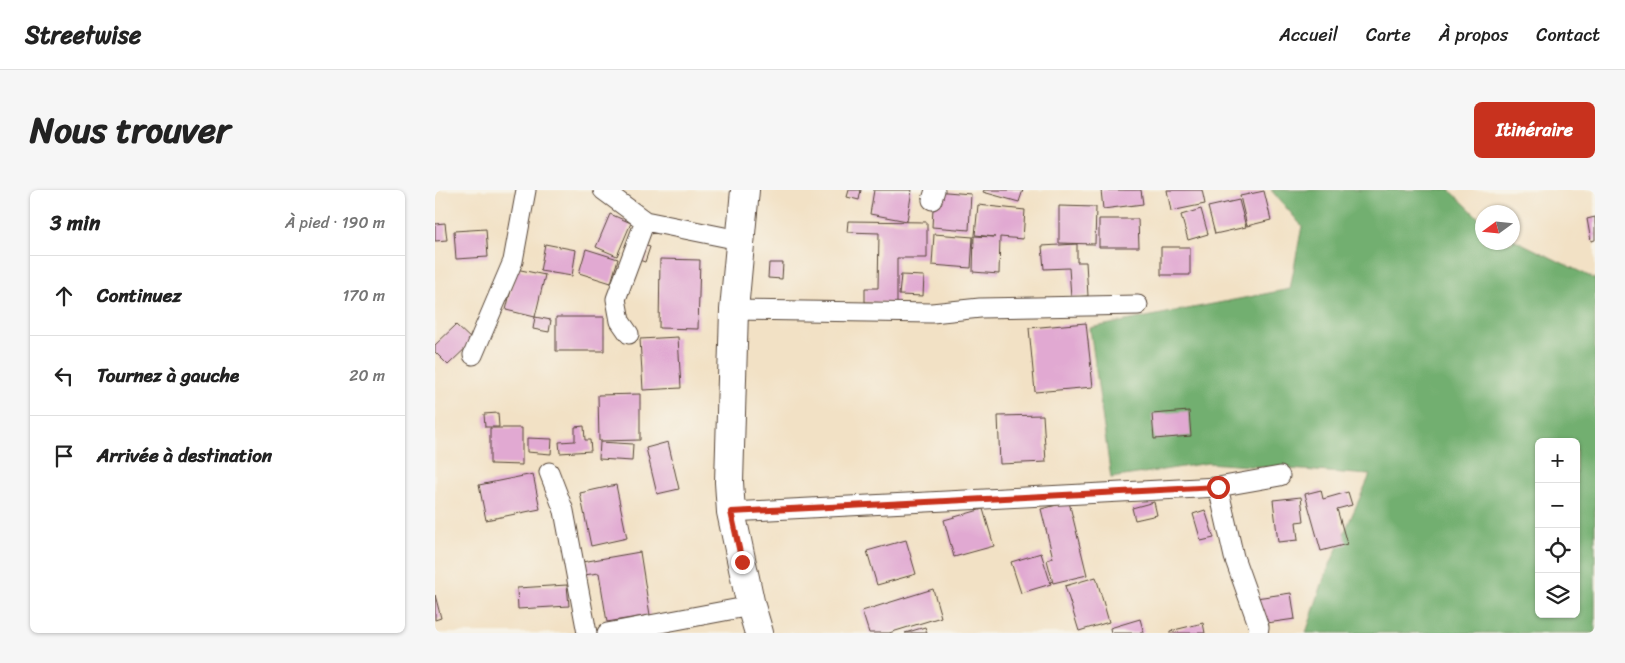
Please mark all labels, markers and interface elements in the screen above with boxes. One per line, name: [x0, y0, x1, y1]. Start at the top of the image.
text: Streetwise: [25, 14, 141, 56]
text: Accueil: [1279, 19, 1338, 51]
text: Carte: [1366, 19, 1411, 51]
text: À propos: [1439, 19, 1508, 51]
text: Contact: [1536, 19, 1600, 51]
text: Nous trouver: [30, 99, 230, 161]
button: Itinéraire: [1474, 102, 1595, 158]
text: 3 min: [50, 204, 100, 242]
north arrow: [1475, 205, 1520, 250]
text: À pied · 190 m: [285, 208, 385, 237]
text: Continuez: [97, 279, 182, 312]
text: 170 m: [342, 281, 385, 310]
icon: ahead: [50, 282, 78, 310]
text: Tournez à gauche: [97, 359, 239, 392]
text: 20 m: [349, 361, 385, 390]
icon: left: [50, 362, 78, 390]
map controls: [1535, 438, 1580, 618]
button: +: [1535, 438, 1580, 483]
text: Arrivée à destination: [97, 439, 272, 472]
icon: arrive: [50, 442, 78, 470]
route start: [1207, 476, 1230, 499]
button: −: [1535, 483, 1580, 528]
button: locate: [1535, 528, 1580, 573]
route end: [731, 551, 754, 574]
button: layers: [1535, 573, 1580, 618]

